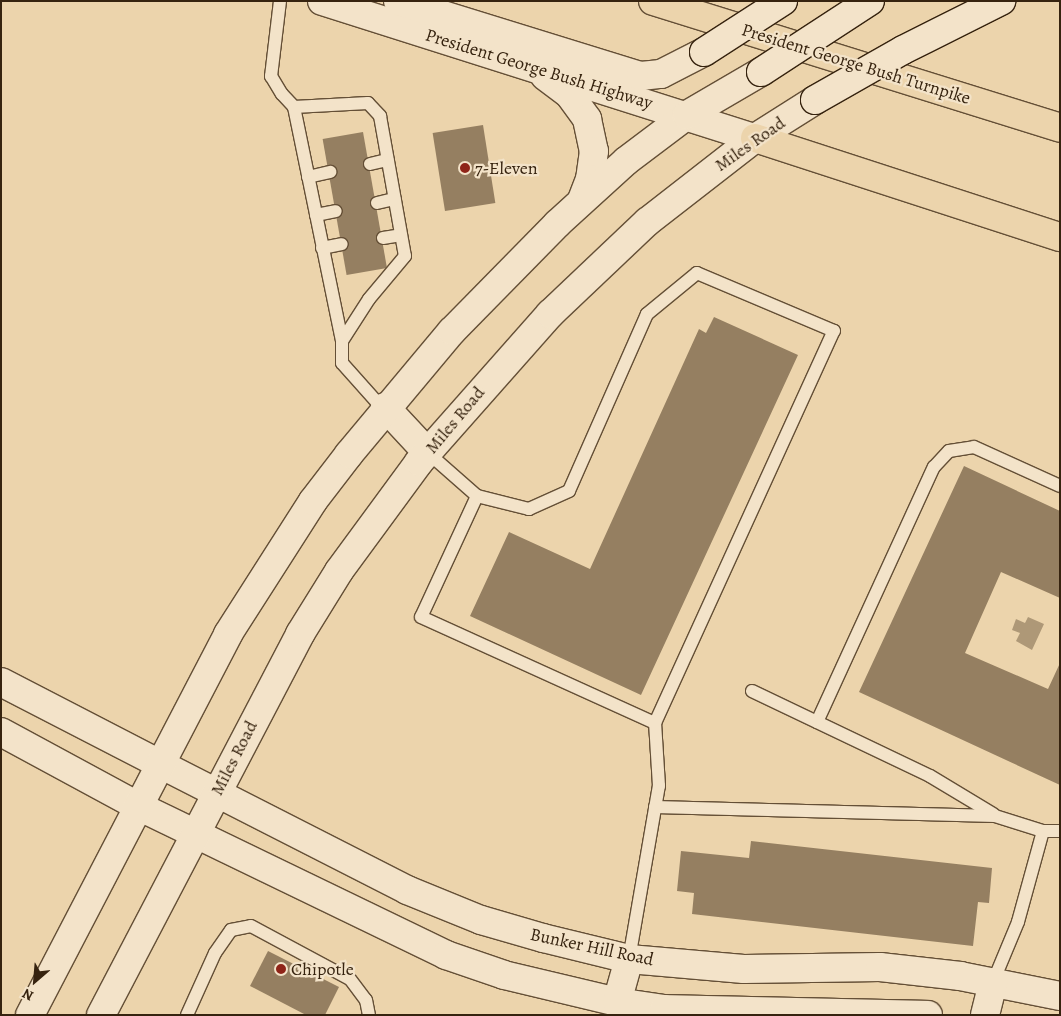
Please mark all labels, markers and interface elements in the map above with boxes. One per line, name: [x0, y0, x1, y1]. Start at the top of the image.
street label: President George Bush Turnpike: [739, 19, 973, 109]
street label: President George Bush Highway: [423, 24, 655, 114]
street label: Miles Road: [711, 112, 789, 176]
place label: 7-Eleven: [475, 157, 538, 179]
marker: 7-Eleven: [459, 162, 471, 174]
street label: Miles Road: [421, 382, 489, 458]
street label: Miles Road: [206, 717, 262, 799]
street label: Bunker Hill Road: [528, 923, 656, 971]
north arrow: [10, 956, 60, 1006]
place label: Chipotle: [291, 958, 354, 980]
marker: Chipotle: [275, 963, 287, 975]
text: N: [19, 984, 37, 1006]

